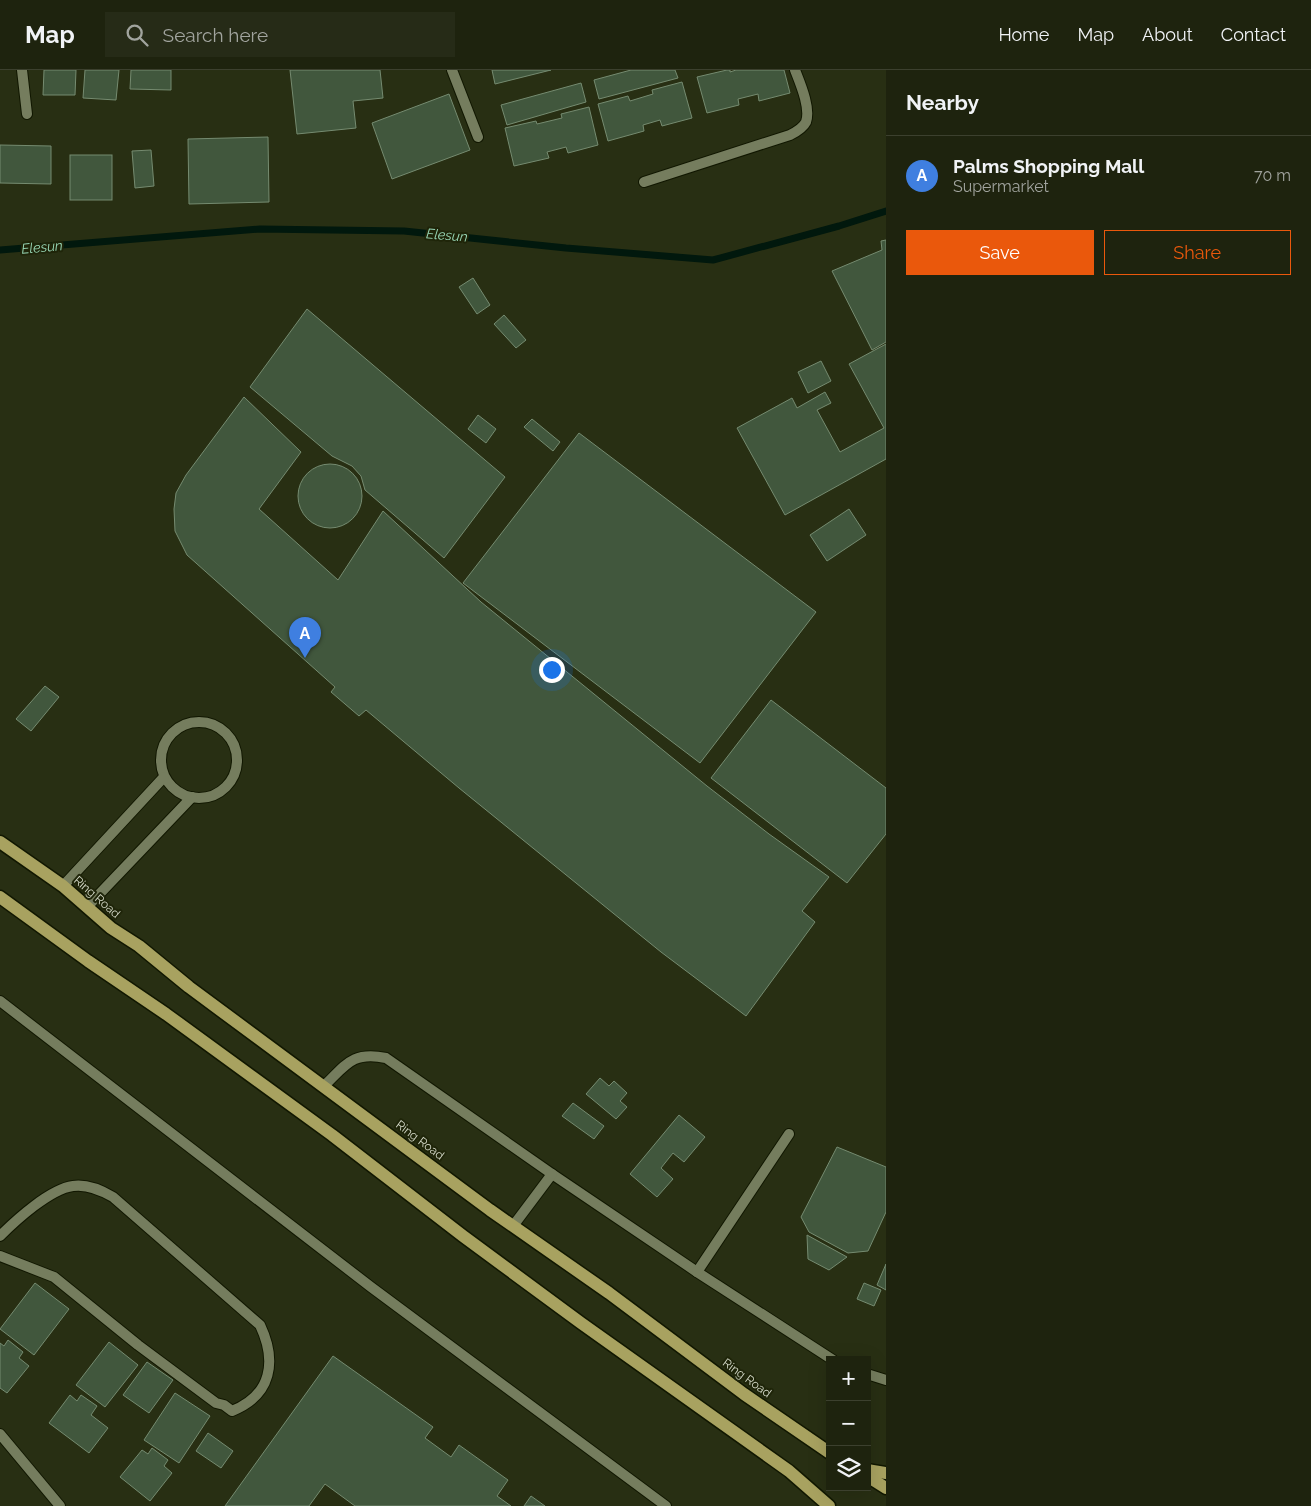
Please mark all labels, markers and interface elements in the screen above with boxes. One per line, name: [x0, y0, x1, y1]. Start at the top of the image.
search box: [105, 12, 455, 57]
text: Map: [25, 20, 75, 49]
icon: search: [123, 21, 151, 49]
text: Search here: [163, 24, 268, 46]
text: Home: [998, 24, 1049, 45]
text: Map: [1077, 24, 1114, 45]
text: About: [1142, 24, 1193, 45]
text: Contact: [1221, 24, 1286, 45]
text: Nearby: [906, 90, 979, 115]
text: Palms Shopping Mall: [953, 155, 1144, 177]
text: A: [917, 166, 927, 185]
text: 70 m: [1254, 166, 1291, 185]
text: Supermarket: [953, 177, 1049, 196]
water label: Elesun: [426, 225, 469, 245]
button: Save: [906, 230, 1094, 275]
button: Share: [1104, 230, 1291, 275]
water label: Elesun: [21, 237, 64, 257]
pin: A: [289, 617, 321, 658]
your location: [539, 657, 565, 683]
street label: Ring Road: [71, 873, 123, 921]
street label: Ring Road: [393, 1117, 447, 1163]
street label: Ring Road: [720, 1356, 774, 1400]
map controls: [826, 1356, 871, 1491]
button: +: [826, 1356, 871, 1401]
button: −: [826, 1401, 871, 1446]
button: layers: [826, 1446, 871, 1491]

